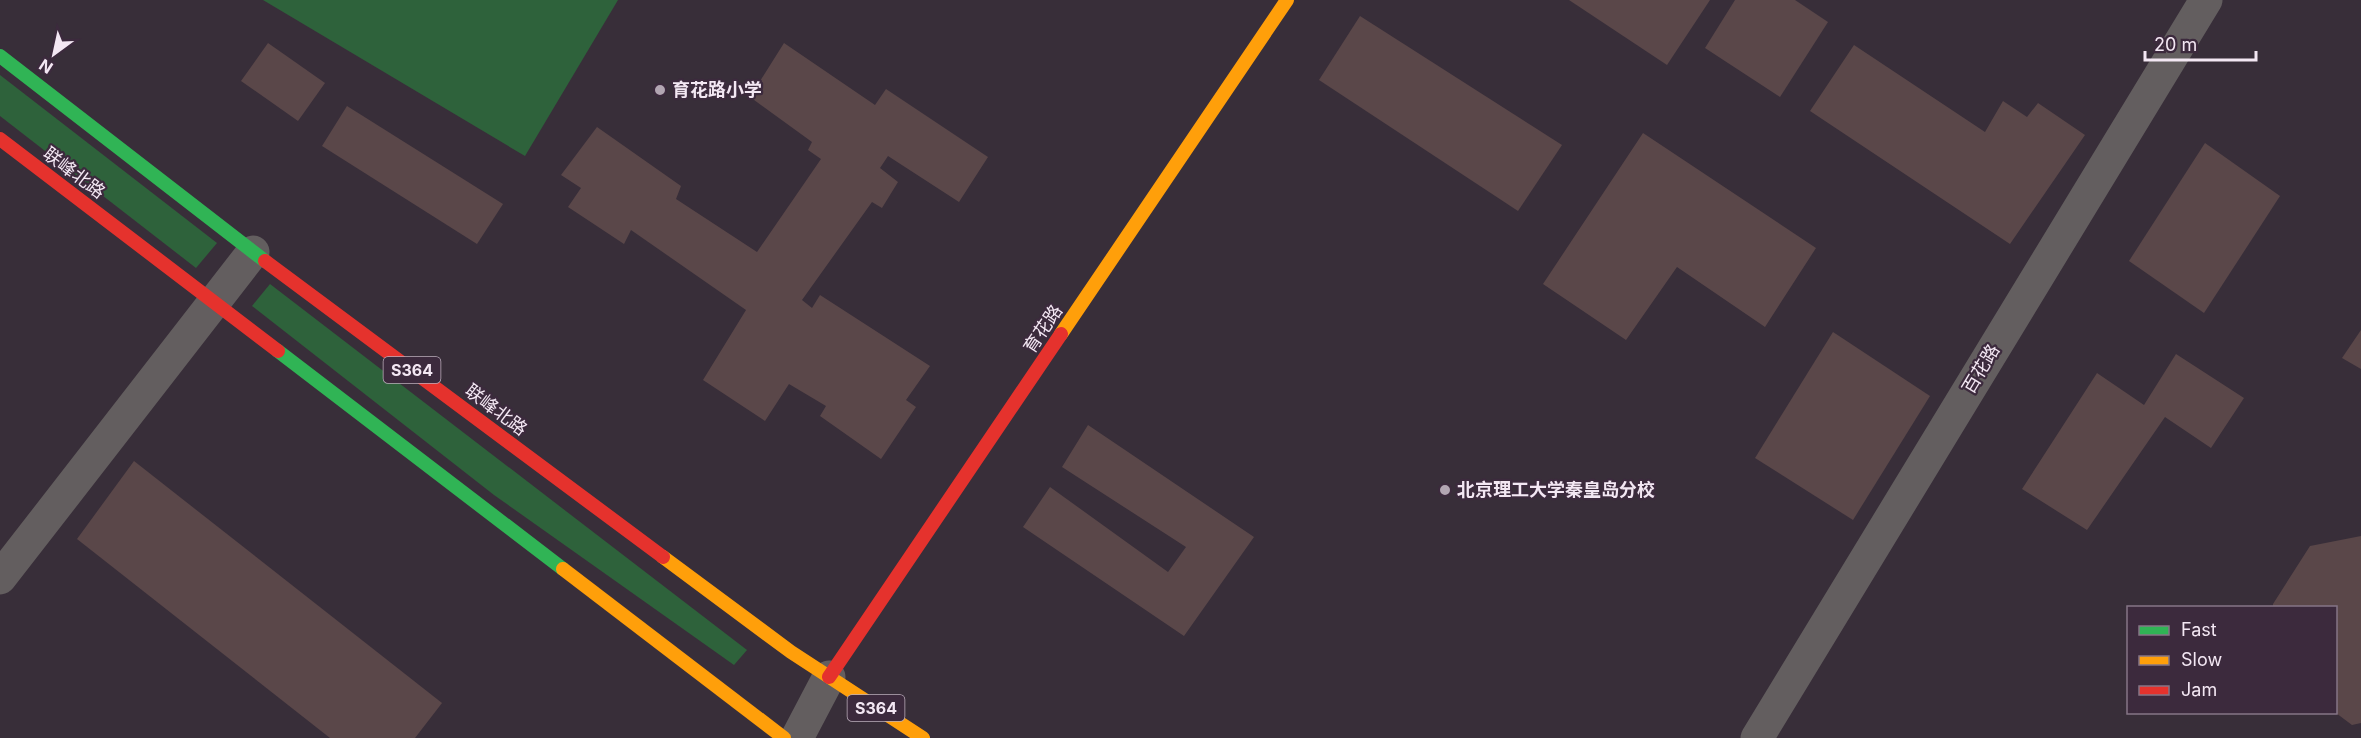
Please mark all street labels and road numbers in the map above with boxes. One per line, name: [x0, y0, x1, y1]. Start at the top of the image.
street label: 联峰北路: [39, 143, 109, 203]
street label: 育花路: [1019, 300, 1066, 357]
street label: 百花路: [1958, 340, 2003, 397]
road number: S364: [384, 357, 440, 383]
street label: 联峰北路: [461, 380, 531, 440]
road number: S364: [848, 695, 904, 721]

